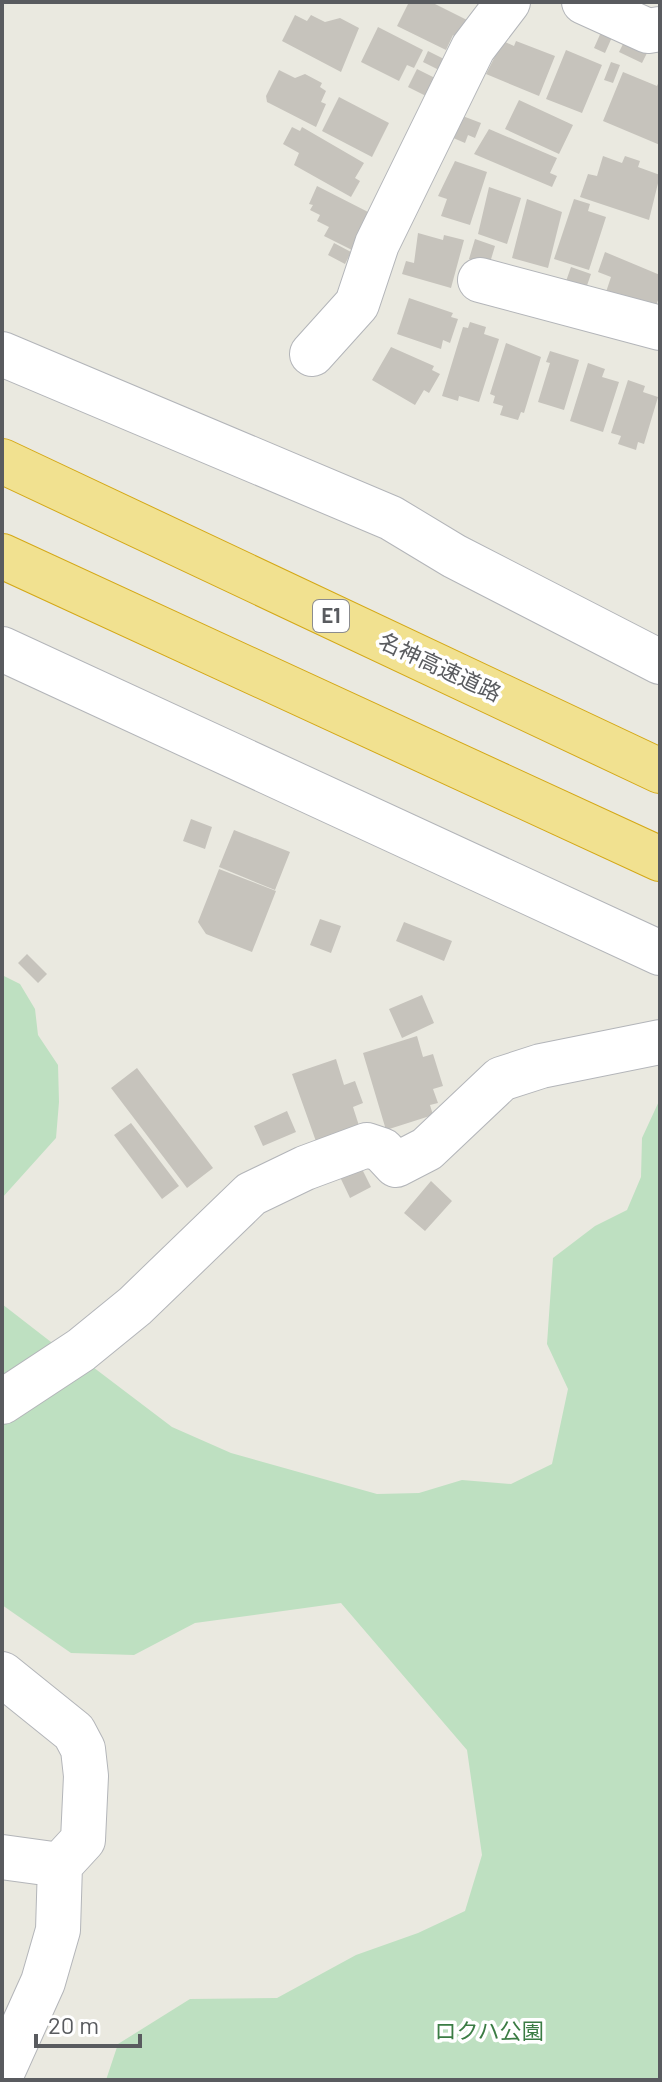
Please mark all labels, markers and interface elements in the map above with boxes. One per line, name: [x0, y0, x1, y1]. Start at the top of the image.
road number: E1: [313, 600, 349, 632]
street label: 名神高速道路: [375, 626, 506, 706]
scale bar: [36, 1998, 140, 2048]
text: 20 m: [48, 2010, 99, 2039]
park label: ロクハ公園: [435, 2017, 543, 2043]

